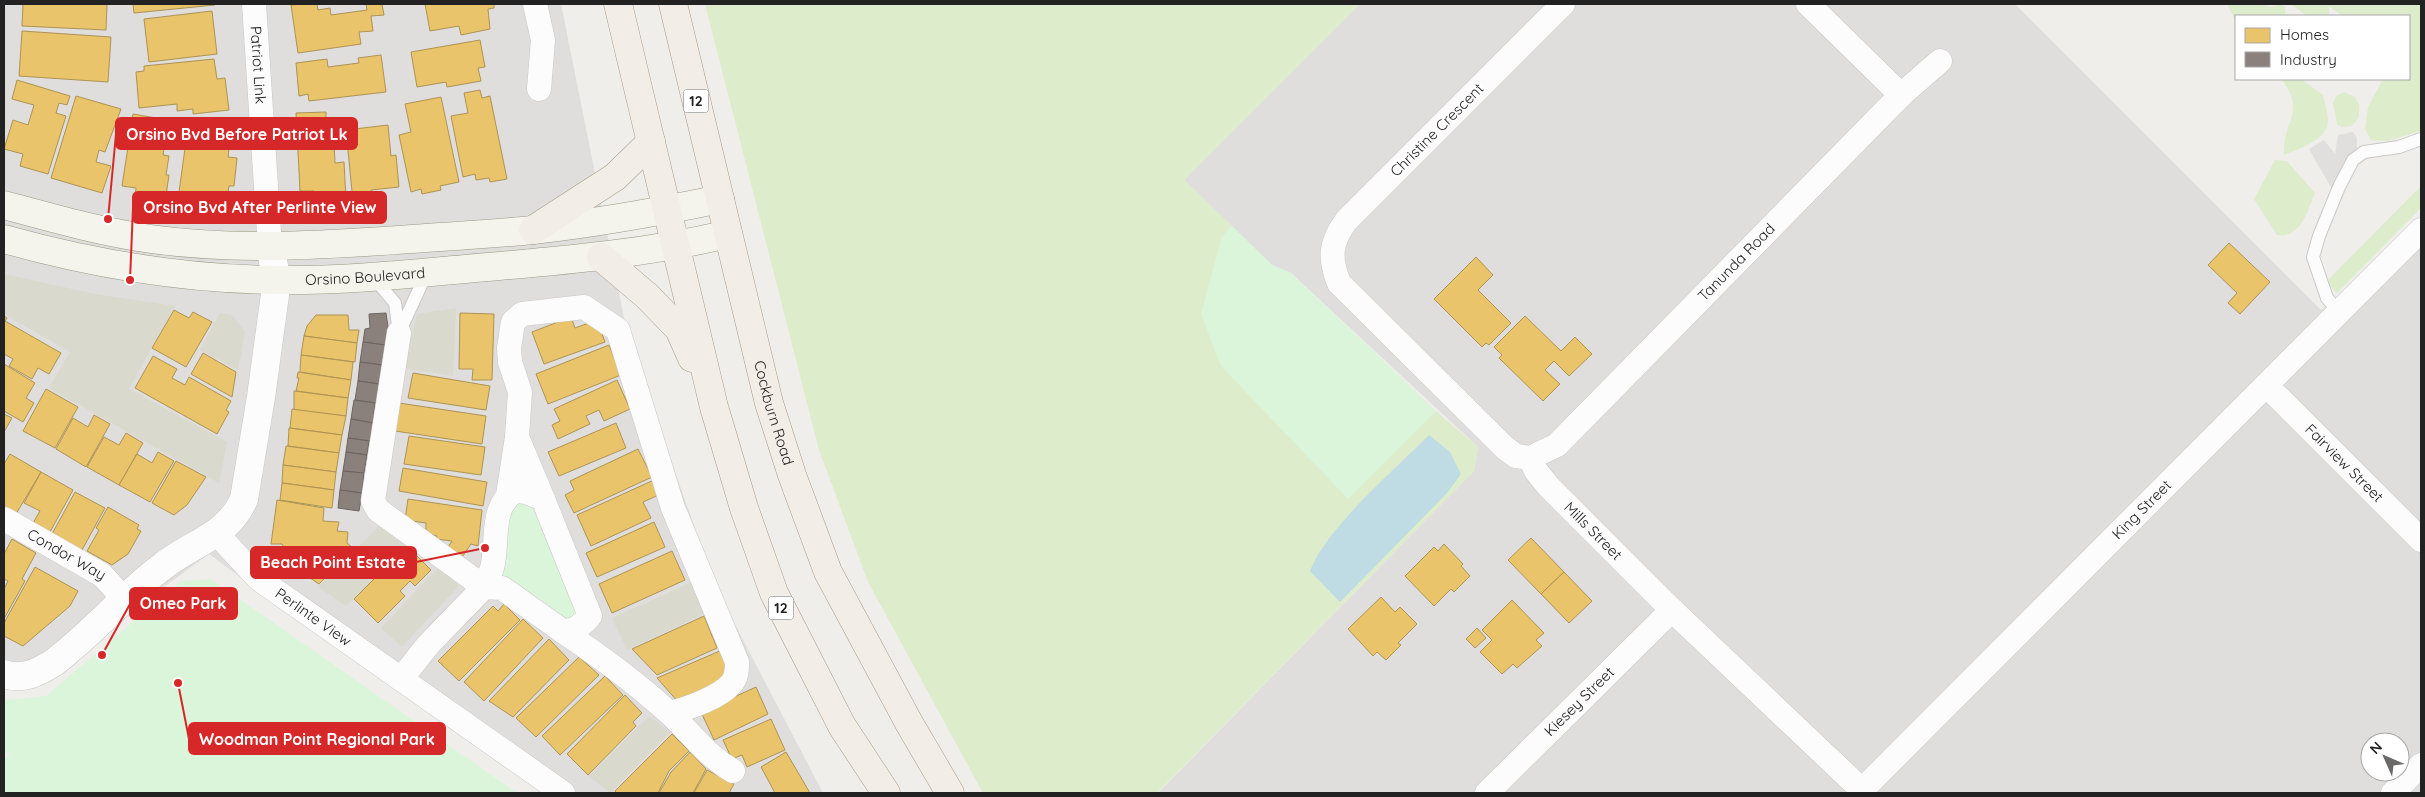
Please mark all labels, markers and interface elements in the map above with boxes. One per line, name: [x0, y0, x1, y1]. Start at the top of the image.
legend: [2235, 15, 2410, 80]
street label: Patriot Link: [246, 25, 271, 104]
text: Homes: [2280, 25, 2329, 44]
text: Industry: [2280, 50, 2337, 69]
street label: Christine Crescent: [1386, 79, 1487, 180]
road number: 12: [684, 90, 708, 112]
callout: Orsino Bvd Before Patriot Lk: [116, 118, 357, 149]
text: Orsino Bvd Before Patriot Lk: [126, 124, 348, 144]
callout: Orsino Bvd After Perlinte View: [133, 192, 386, 223]
text: Orsino Bvd After Perlinte View: [143, 197, 377, 217]
street label: Tanunda Road: [1694, 219, 1779, 305]
street label: Orsino Boulevard: [305, 263, 426, 289]
street label: Cockburn Road: [750, 358, 798, 467]
street label: Fairview Street: [2301, 420, 2388, 506]
street label: King Street: [2108, 476, 2175, 543]
street label: Mills Street: [1560, 498, 1627, 564]
street label: Condor Way: [24, 524, 109, 584]
callout: Beach Point Estate: [251, 547, 416, 578]
text: Beach Point Estate: [260, 552, 406, 572]
street label: Perlinte View: [272, 583, 355, 650]
callout: Omeo Park: [130, 588, 237, 619]
text: Omeo Park: [140, 593, 226, 613]
road number: 12: [768, 596, 794, 620]
street label: Kiesey Street: [1540, 662, 1618, 740]
callout: Woodman Point Regional Park: [189, 723, 445, 754]
text: Woodman Point Regional Park: [199, 729, 435, 749]
north arrow: [2360, 732, 2410, 782]
text: N: [2366, 738, 2386, 758]

